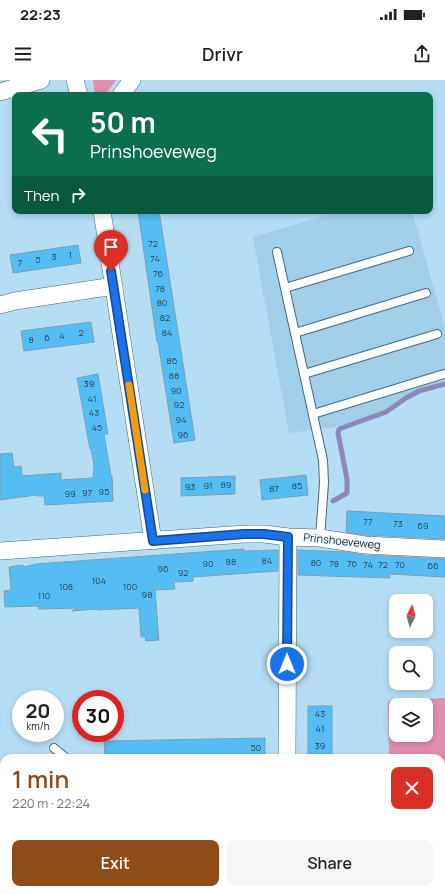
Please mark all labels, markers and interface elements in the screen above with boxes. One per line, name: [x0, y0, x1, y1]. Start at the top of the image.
text: 22:23: [20, 4, 61, 25]
text: Drivr: [202, 42, 243, 66]
icon: menu: [12, 43, 34, 65]
icon: share: [411, 43, 433, 65]
text: 50 m: [90, 103, 156, 141]
icon: left: [24, 108, 76, 160]
text: Prinshoeveweg: [90, 139, 217, 163]
icon: right: [67, 184, 89, 206]
text: Then: [24, 185, 59, 206]
pin: [94, 230, 128, 271]
icon: arrive: [100, 236, 122, 258]
house number: 72: [148, 237, 158, 250]
house number: 1: [68, 248, 72, 261]
house number: 3: [52, 250, 57, 263]
house number: 74: [150, 252, 160, 265]
house number: 5: [35, 253, 41, 266]
house number: 7: [18, 256, 23, 269]
house number: 76: [153, 267, 163, 280]
house number: 78: [155, 282, 165, 295]
house number: 80: [157, 296, 167, 309]
house number: 82: [160, 311, 170, 324]
house number: 2: [78, 326, 84, 339]
house number: 84: [162, 326, 172, 339]
house number: 4: [59, 329, 65, 342]
house number: 6: [44, 331, 50, 344]
house number: 8: [28, 333, 34, 346]
house number: 86: [167, 354, 178, 367]
house number: 88: [169, 369, 179, 382]
house number: 39: [84, 377, 94, 390]
house number: 90: [170, 384, 182, 397]
house number: 41: [88, 392, 96, 405]
house number: 92: [174, 398, 184, 411]
house number: 43: [89, 406, 99, 419]
house number: 94: [176, 413, 186, 426]
house number: 45: [92, 421, 102, 434]
house number: 96: [177, 428, 189, 441]
house number: 89: [221, 478, 231, 491]
house number: 91: [203, 479, 213, 492]
house number: 85: [292, 479, 302, 492]
house number: 93: [185, 480, 195, 493]
house number: 87: [269, 482, 279, 495]
house number: 95: [99, 485, 109, 498]
house number: 97: [82, 486, 92, 499]
house number: 99: [64, 487, 76, 500]
house number: 77: [363, 515, 373, 528]
house number: 73: [393, 517, 403, 530]
house number: 69: [417, 519, 429, 532]
street label: Prinshoeveweg: [303, 529, 381, 552]
house number: 84: [262, 554, 272, 567]
house number: 88: [226, 555, 236, 568]
house number: 80: [311, 556, 321, 569]
house number: 90: [202, 557, 214, 570]
house number: 78: [329, 557, 339, 570]
house number: 76: [347, 557, 357, 570]
house number: 74: [363, 558, 373, 571]
house number: 72: [378, 558, 388, 571]
house number: 70: [395, 558, 405, 571]
house number: 66: [427, 559, 439, 572]
house number: 96: [157, 562, 169, 575]
house number: 92: [178, 566, 188, 579]
house number: 104: [92, 574, 106, 587]
house number: 108: [59, 580, 73, 593]
house number: 100: [123, 580, 137, 593]
house number: 98: [142, 588, 152, 601]
house number: 110: [38, 589, 50, 602]
north arrow: [389, 594, 433, 638]
map controls: [389, 594, 433, 742]
position arrow: [266, 643, 308, 685]
button: search: [389, 646, 433, 690]
speed limit sign: 30: [72, 690, 124, 742]
text: 20: [25, 697, 51, 724]
button: layers: [389, 698, 433, 742]
house number: 43: [315, 707, 325, 720]
text: km/h: [26, 719, 50, 733]
house number: 41: [316, 722, 324, 735]
house number: 39: [315, 739, 325, 752]
house number: 50: [251, 741, 261, 754]
text: 1 min: [12, 762, 69, 795]
button: close: [391, 767, 433, 809]
text: 220 m · 22:24: [12, 794, 90, 812]
button: Exit: [12, 840, 219, 886]
button: Share: [227, 840, 433, 886]

